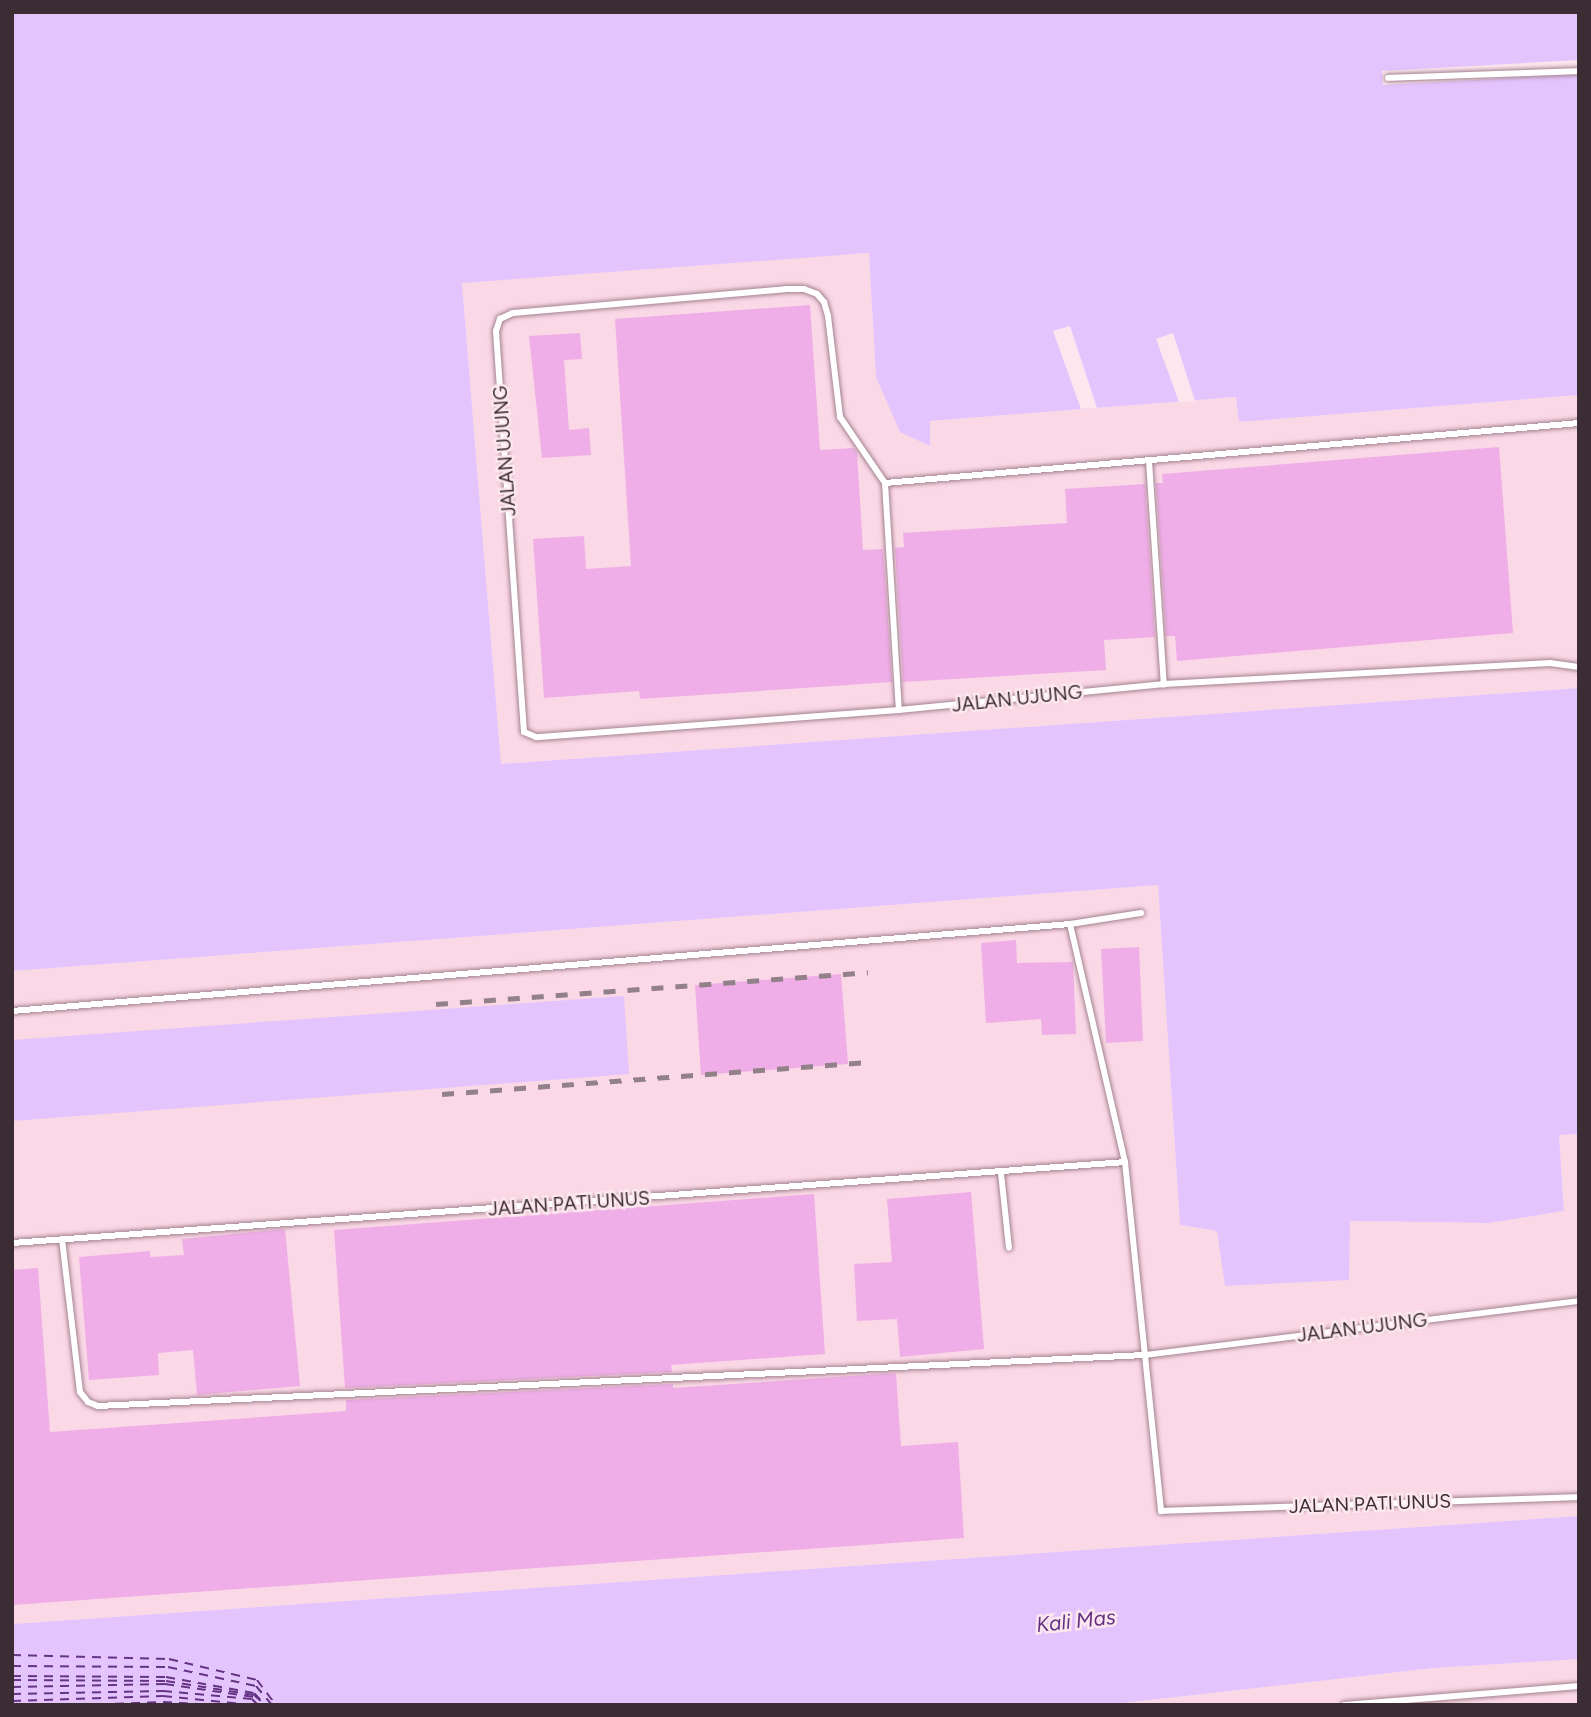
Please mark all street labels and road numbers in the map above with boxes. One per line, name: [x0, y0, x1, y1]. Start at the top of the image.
street label: JALAN UJUNG: [489, 385, 521, 517]
street label: JALAN UJUNG: [951, 681, 1083, 717]
street label: JALAN PATI UNUS: [487, 1187, 651, 1221]
street label: JALAN UJUNG: [1296, 1309, 1428, 1347]
street label: JALAN PATI UNUS: [1289, 1490, 1451, 1518]

